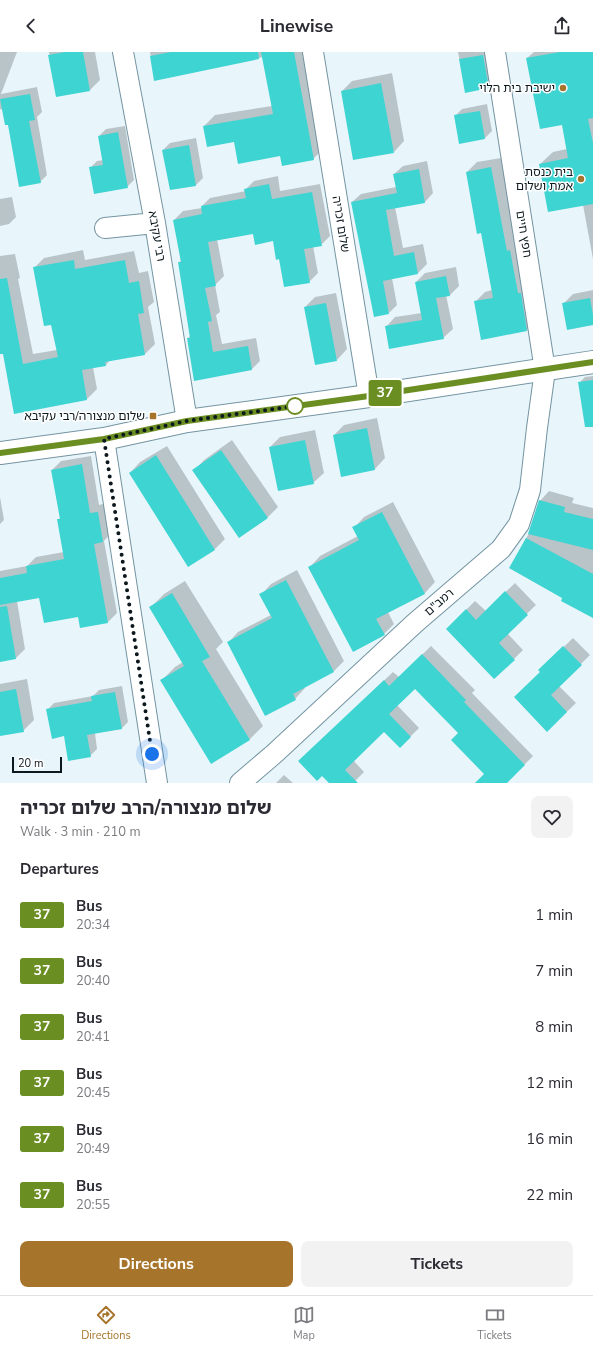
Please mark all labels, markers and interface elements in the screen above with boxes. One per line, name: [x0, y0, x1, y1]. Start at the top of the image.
text: Linewise: [260, 14, 333, 38]
icon: back: [20, 15, 42, 37]
icon: share: [551, 15, 573, 37]
place label: ישיבת בית הלוי: [479, 80, 555, 96]
marker: ישיבת בית הלוי: [558, 83, 568, 93]
place label: בית כנסת אמת ושלום: [516, 164, 573, 194]
marker: בית כנסת אמת ושלום: [576, 174, 586, 184]
street label: שלום זכריה: [329, 195, 353, 253]
street label: רבי עקיבא: [145, 209, 169, 263]
street label: חפץ חיים: [512, 209, 536, 259]
line badge: 37: [367, 380, 403, 406]
text: 37: [377, 383, 393, 402]
unlabelled marker: [286, 397, 304, 415]
place label: שלום מנצורה/רבי עקיבא: [24, 408, 145, 424]
marker: שלום מנצורה/רבי עקיבא: [148, 411, 158, 421]
street label: רמב"ם: [421, 585, 457, 619]
your location: [142, 744, 162, 764]
scale bar: [12, 755, 62, 774]
text: 20 m: [18, 756, 43, 771]
text: שלום מנצורה/הרב שלום זכריה: [20, 795, 272, 821]
button: heart: [531, 796, 573, 838]
text: Walk · 3 min · 210 m: [20, 823, 141, 841]
text: Departures: [20, 859, 99, 879]
text: Bus: [76, 896, 102, 916]
text: 37: [34, 905, 50, 924]
text: 1 min: [535, 905, 573, 925]
text: 20:34: [76, 916, 110, 934]
text: Bus: [76, 952, 102, 972]
text: 37: [34, 961, 50, 980]
text: 7 min: [535, 961, 573, 981]
text: 20:40: [76, 972, 110, 990]
text: Bus: [76, 1008, 102, 1028]
text: 37: [34, 1017, 50, 1036]
text: 8 min: [535, 1017, 573, 1037]
text: 20:41: [76, 1028, 110, 1046]
text: Bus: [76, 1064, 102, 1084]
text: 37: [34, 1073, 50, 1092]
text: 12 min: [526, 1073, 573, 1093]
text: 20:45: [76, 1084, 110, 1102]
text: Bus: [76, 1120, 102, 1140]
text: 37: [34, 1129, 50, 1148]
text: 16 min: [526, 1129, 573, 1149]
text: 20:49: [76, 1140, 110, 1158]
text: Bus: [76, 1176, 102, 1196]
text: 37: [34, 1185, 50, 1204]
text: 22 min: [526, 1185, 573, 1205]
text: 20:55: [76, 1196, 110, 1214]
button: Directions: [20, 1241, 293, 1287]
button: Tickets: [301, 1241, 573, 1287]
tab: Directions: [81, 1304, 131, 1343]
tab: Map: [293, 1304, 315, 1343]
tab: Tickets: [477, 1304, 512, 1343]

